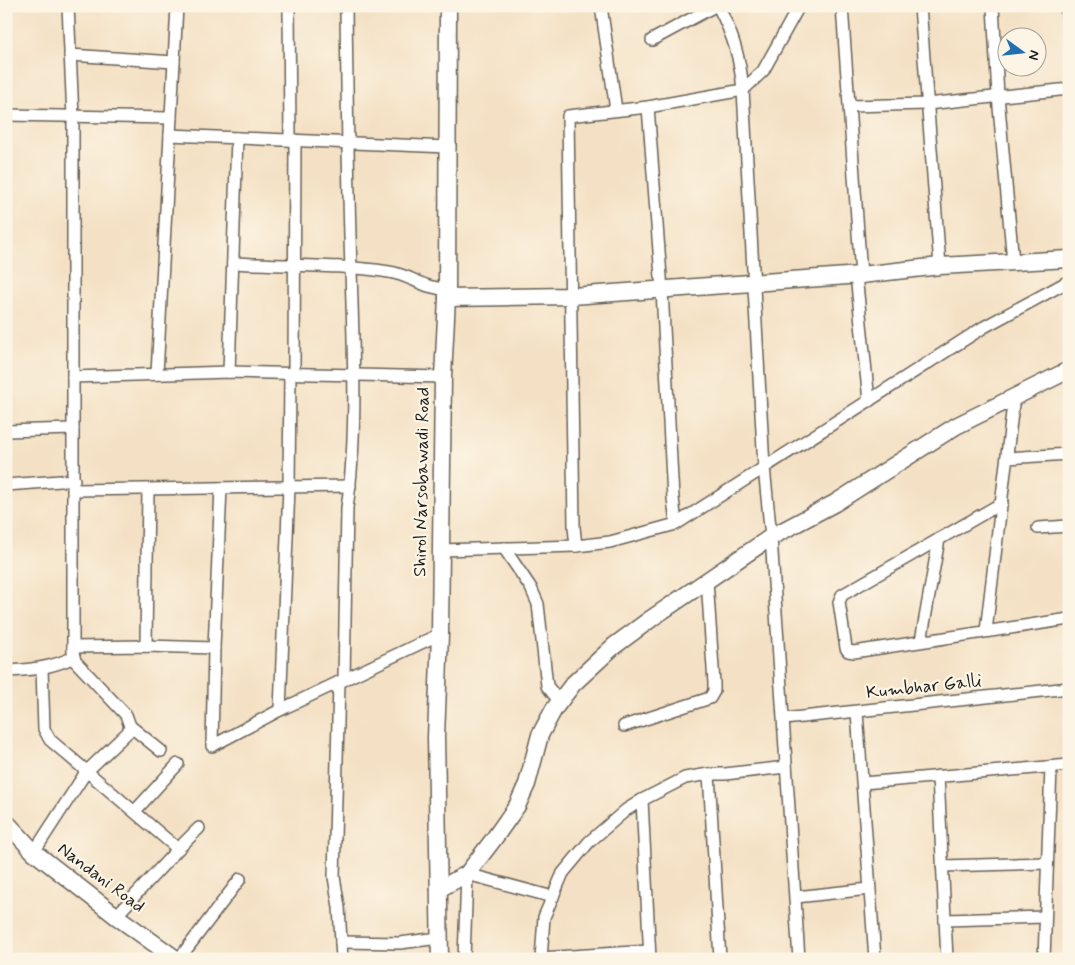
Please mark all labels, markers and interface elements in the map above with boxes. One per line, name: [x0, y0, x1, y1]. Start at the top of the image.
north arrow: [998, 28, 1048, 78]
text: N: [1024, 48, 1043, 62]
street label: Shirol Narsobawadi Road: [408, 387, 436, 577]
street label: Kumbhar Galli: [865, 669, 983, 705]
street label: Nandani Road: [52, 837, 150, 919]

